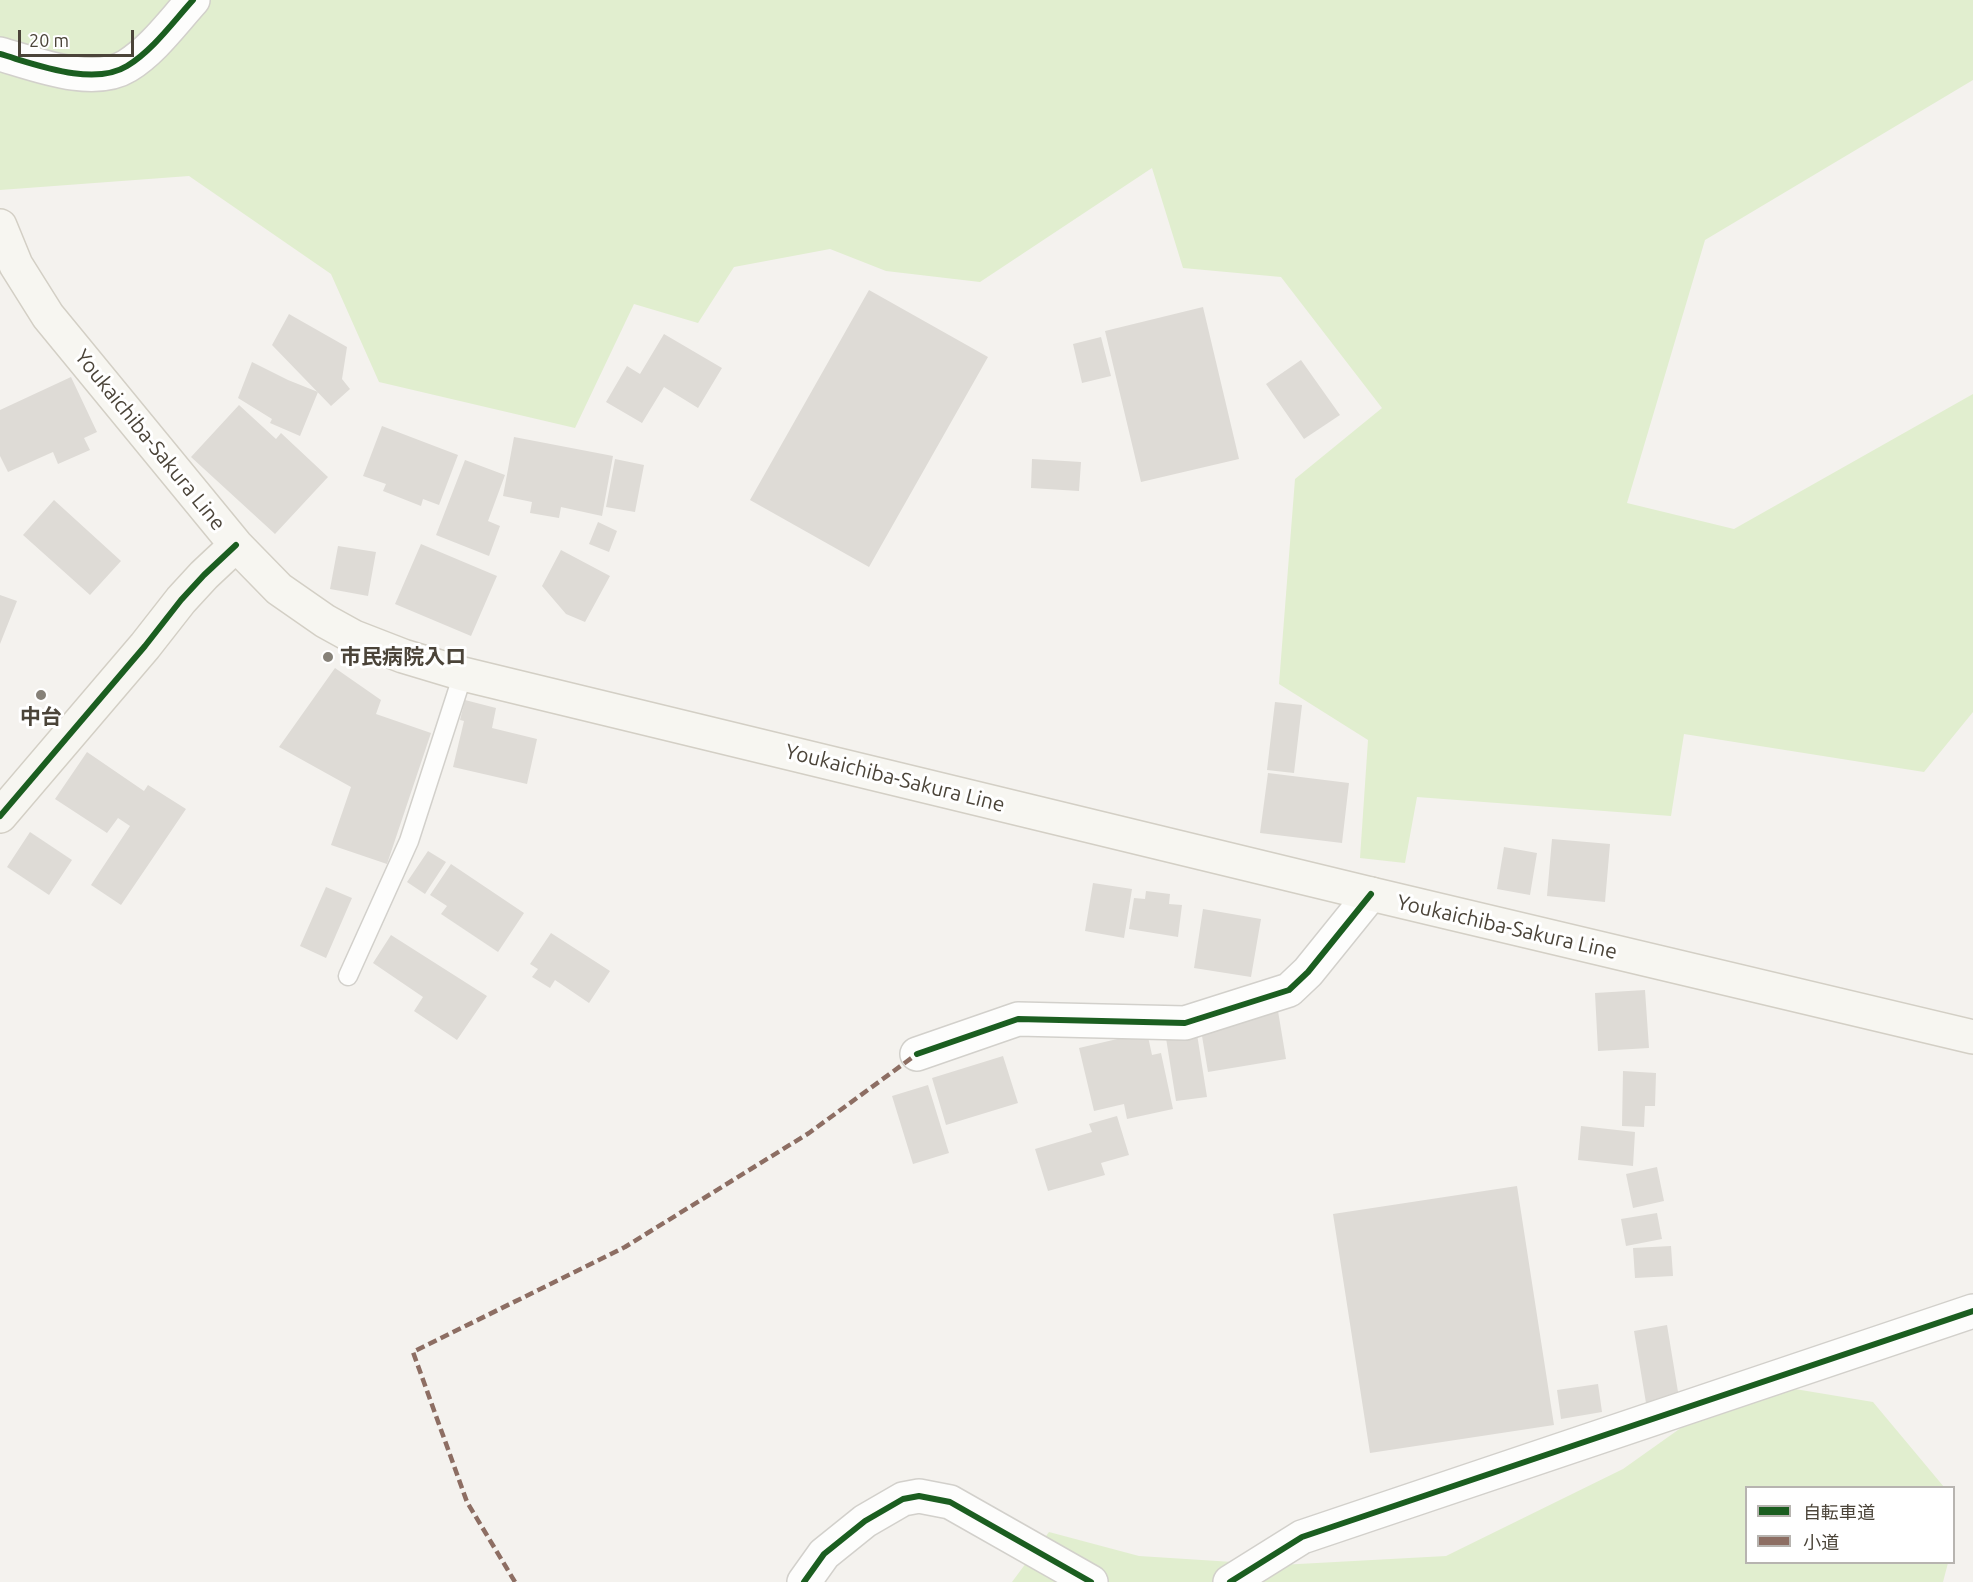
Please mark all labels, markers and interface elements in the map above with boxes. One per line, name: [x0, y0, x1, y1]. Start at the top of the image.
scale bar: [21, 18, 136, 56]
text: 20 m: [29, 30, 69, 50]
street label: Youkaichiba-Sakura Line: [69, 345, 231, 535]
place label: 市民病院入ロ: [340, 644, 466, 670]
marker: 市民病院入ロ: [321, 650, 335, 664]
marker: 中台: [34, 688, 48, 702]
place label: 中台: [20, 704, 62, 730]
street label: Youkaichiba-Sakura Line: [783, 739, 1007, 817]
street label: Youkaichiba-Sakura Line: [1394, 889, 1620, 965]
legend: [1745, 1486, 1955, 1564]
text: 自転車道: [1803, 1502, 1875, 1522]
text: 小道: [1803, 1532, 1839, 1552]

